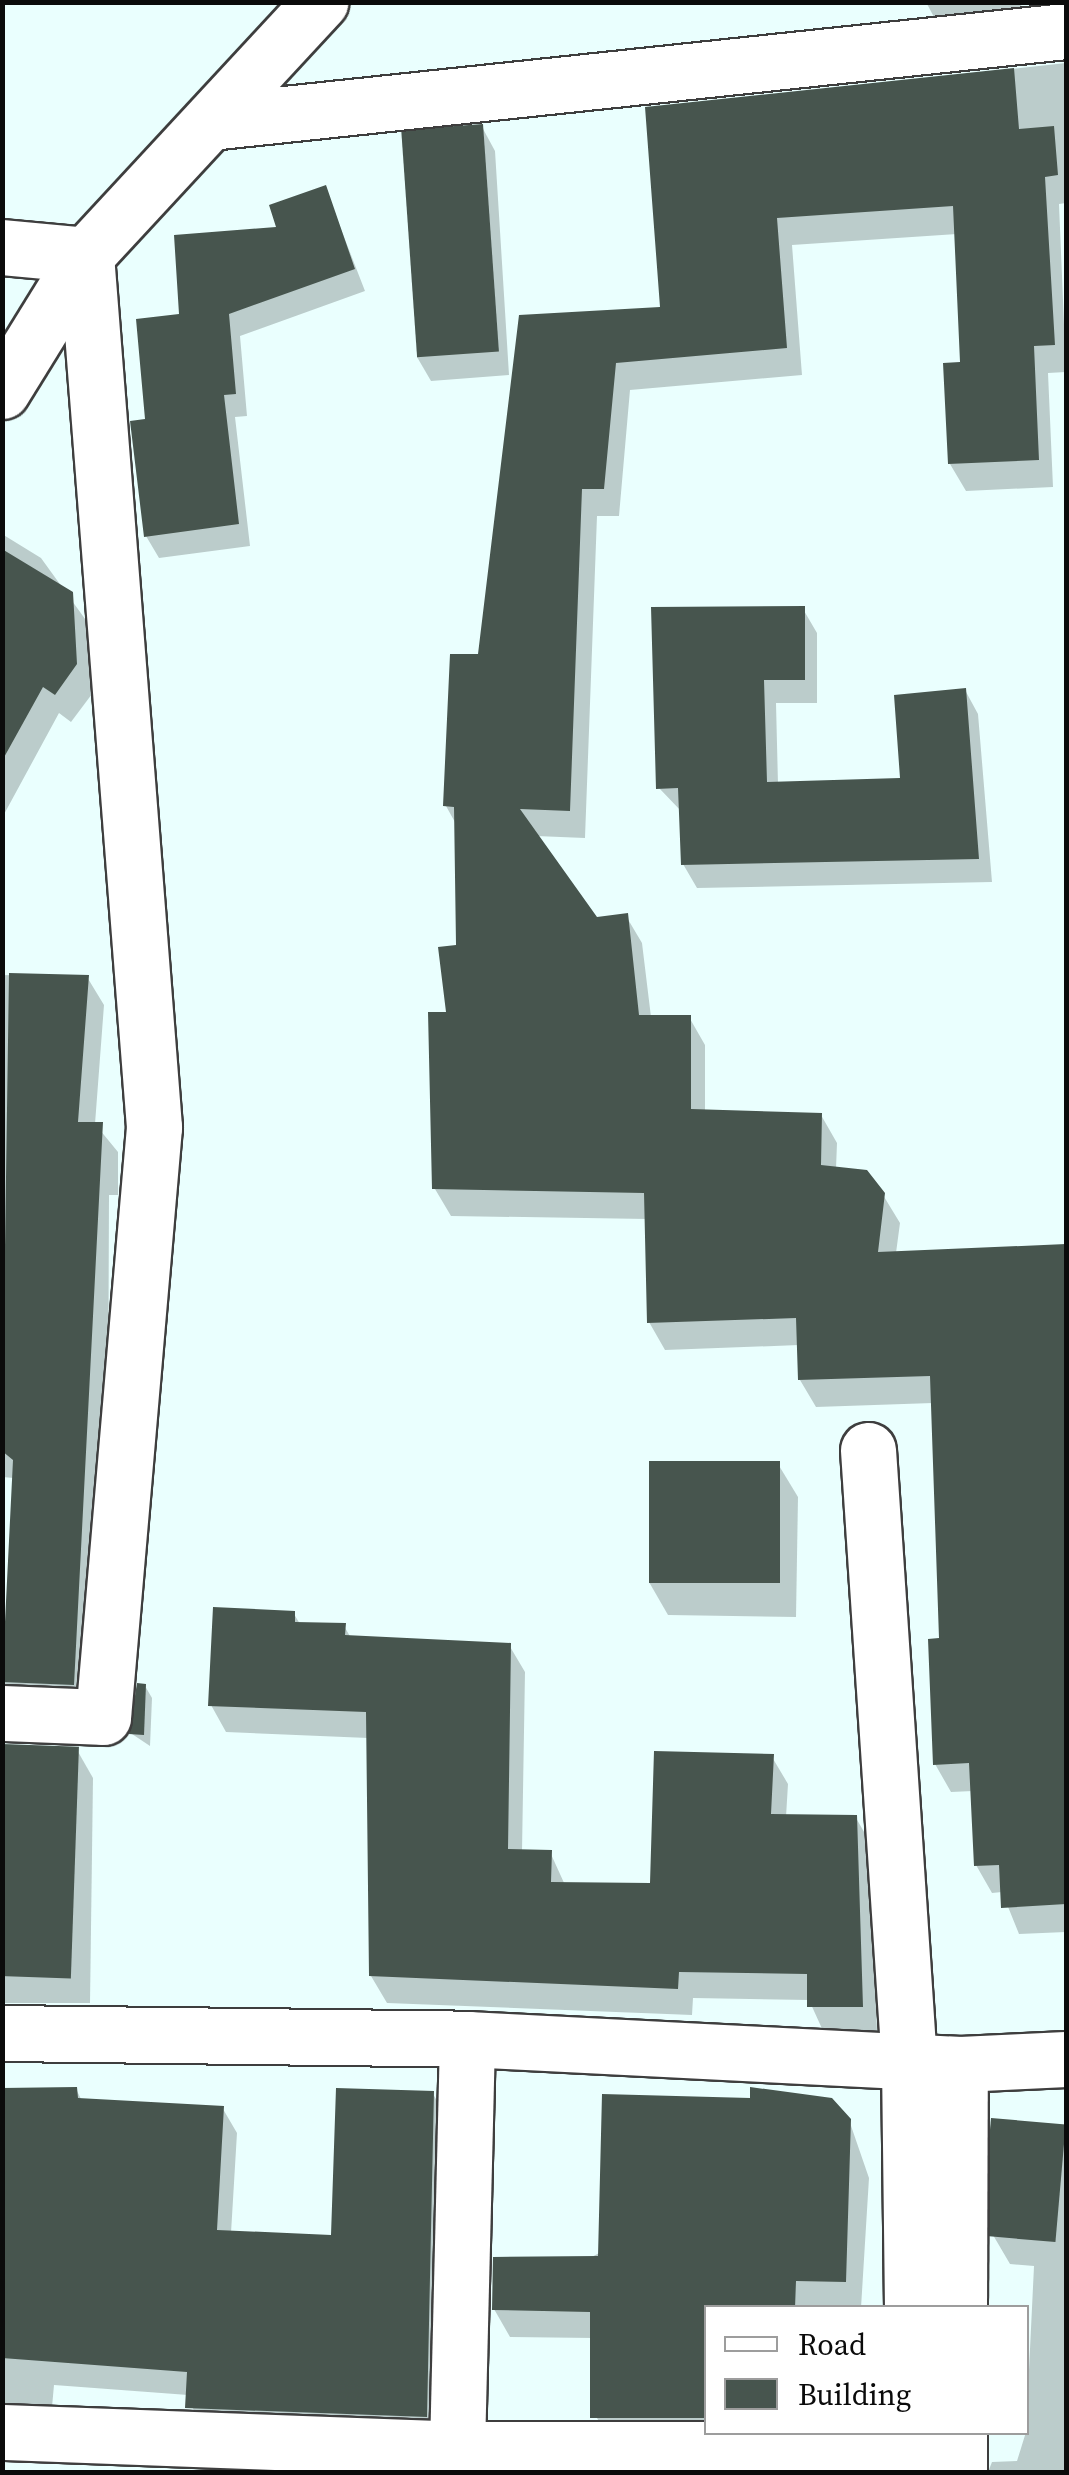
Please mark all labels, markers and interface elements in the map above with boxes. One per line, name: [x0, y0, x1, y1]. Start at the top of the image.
legend: [704, 2305, 1029, 2435]
text: Road: [798, 2324, 866, 2365]
text: Building: [798, 2374, 911, 2415]

